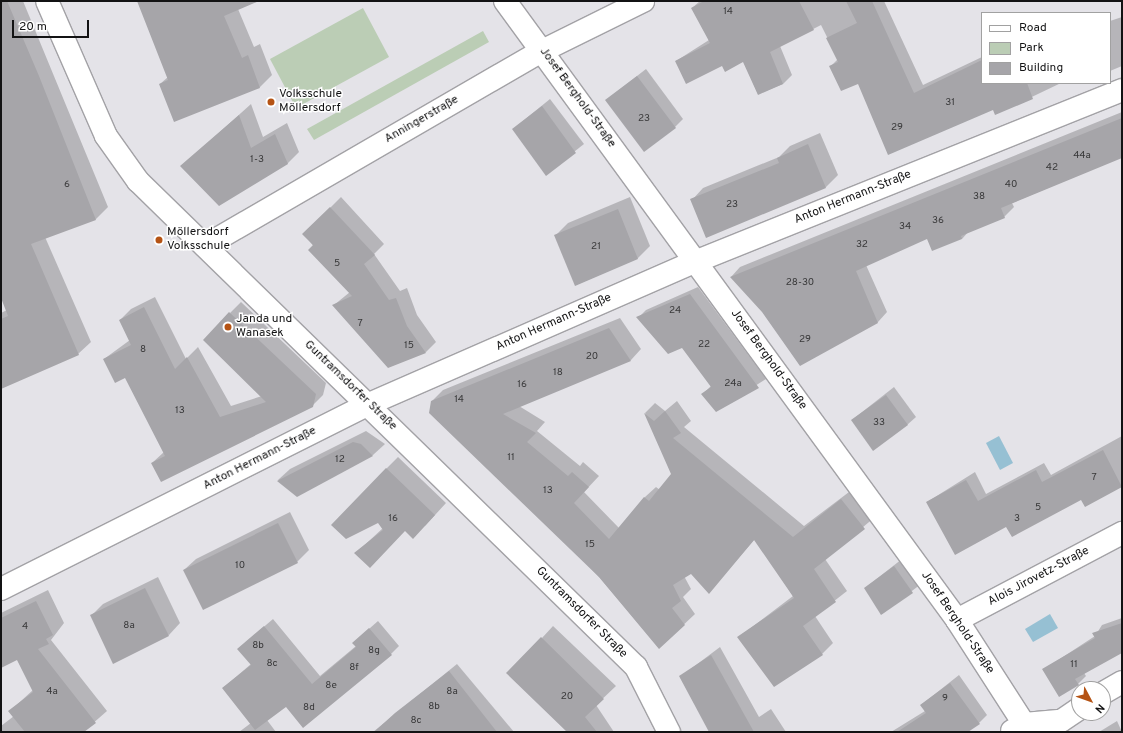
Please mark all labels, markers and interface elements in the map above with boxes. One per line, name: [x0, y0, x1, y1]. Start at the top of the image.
house number: 14: [723, 6, 733, 18]
scale bar: [14, 12, 91, 38]
legend: [981, 12, 1111, 84]
text: 20 m: [19, 19, 47, 35]
text: Road: [1019, 20, 1047, 36]
text: Park: [1019, 40, 1044, 56]
street label: Josef Berghold-Straße: [536, 45, 618, 151]
text: Building: [1019, 60, 1063, 76]
place label: Volksschule Möllersdorf: [279, 88, 342, 116]
street label: Anningerstraße: [382, 93, 462, 147]
marker: Volksschule Möllersdorf: [266, 97, 276, 107]
house number: 31: [945, 97, 955, 109]
house number: 23: [638, 113, 650, 125]
house number: 29: [891, 122, 903, 134]
house number: 44a: [1073, 150, 1091, 162]
house number: 1-3: [250, 154, 264, 166]
house number: 42: [1046, 162, 1058, 174]
street label: Anton Hermann-Straße: [792, 168, 914, 228]
house number: 6: [64, 179, 70, 191]
house number: 40: [1005, 179, 1017, 191]
house number: 38: [973, 191, 985, 203]
house number: 23: [726, 199, 738, 211]
house number: 36: [932, 215, 944, 227]
house number: 34: [899, 221, 911, 233]
place label: Möllersdorf Volksschule: [167, 226, 230, 254]
marker: Möllersdorf Volksschule: [154, 235, 164, 245]
house number: 32: [856, 239, 868, 251]
house number: 21: [591, 241, 601, 253]
house number: 5: [334, 258, 340, 270]
house number: 28-30: [786, 277, 814, 289]
street label: Anton Hermann-Straße: [494, 291, 614, 355]
house number: 24: [669, 305, 681, 317]
street label: Josef Berghold-Straße: [727, 307, 809, 413]
place label: Janda und Wanasek: [236, 313, 292, 341]
house number: 7: [357, 318, 363, 330]
marker: Janda und Wanasek: [223, 322, 233, 332]
house number: 29: [799, 334, 811, 346]
street label: Guntramsdorfer Straße: [301, 338, 399, 434]
house number: 22: [698, 339, 710, 351]
house number: 15: [404, 340, 414, 352]
house number: 8: [140, 344, 146, 356]
house number: 20: [586, 351, 598, 363]
house number: 18: [553, 367, 563, 379]
house number: 24a: [724, 378, 742, 390]
house number: 16: [517, 379, 527, 391]
house number: 14: [454, 394, 464, 406]
house number: 13: [175, 405, 185, 417]
house number: 33: [873, 417, 885, 429]
street label: Anton Hermann-Straße: [201, 424, 319, 494]
house number: 11: [507, 452, 515, 464]
house number: 12: [335, 454, 345, 466]
house number: 7: [1091, 472, 1097, 484]
house number: 13: [543, 485, 553, 497]
house number: 5: [1035, 502, 1041, 514]
house number: 16: [388, 513, 398, 525]
house number: 3: [1014, 513, 1020, 525]
house number: 15: [585, 539, 595, 551]
street label: Alois Jirovetz-Straße: [986, 544, 1092, 610]
house number: 10: [235, 560, 245, 572]
street label: Guntramsdorfer Straße: [532, 564, 630, 662]
street label: Josef Berghold-Straße: [917, 569, 997, 677]
house number: 8a: [123, 620, 135, 632]
house number: 4: [22, 621, 28, 633]
house number: 8b: [252, 640, 264, 652]
house number: 8g: [368, 645, 380, 657]
house number: 8c: [266, 658, 278, 670]
house number: 11: [1070, 659, 1078, 671]
house number: 8f: [349, 662, 359, 674]
house number: 8e: [325, 680, 337, 692]
north arrow: [1071, 681, 1111, 721]
house number: 4a: [46, 686, 58, 698]
house number: 8a: [446, 686, 458, 698]
house number: 20: [561, 691, 573, 703]
house number: 9: [942, 693, 948, 705]
house number: 8b: [428, 701, 440, 713]
text: N: [1091, 701, 1107, 716]
house number: 8d: [303, 702, 315, 714]
house number: 8c: [410, 715, 422, 727]

